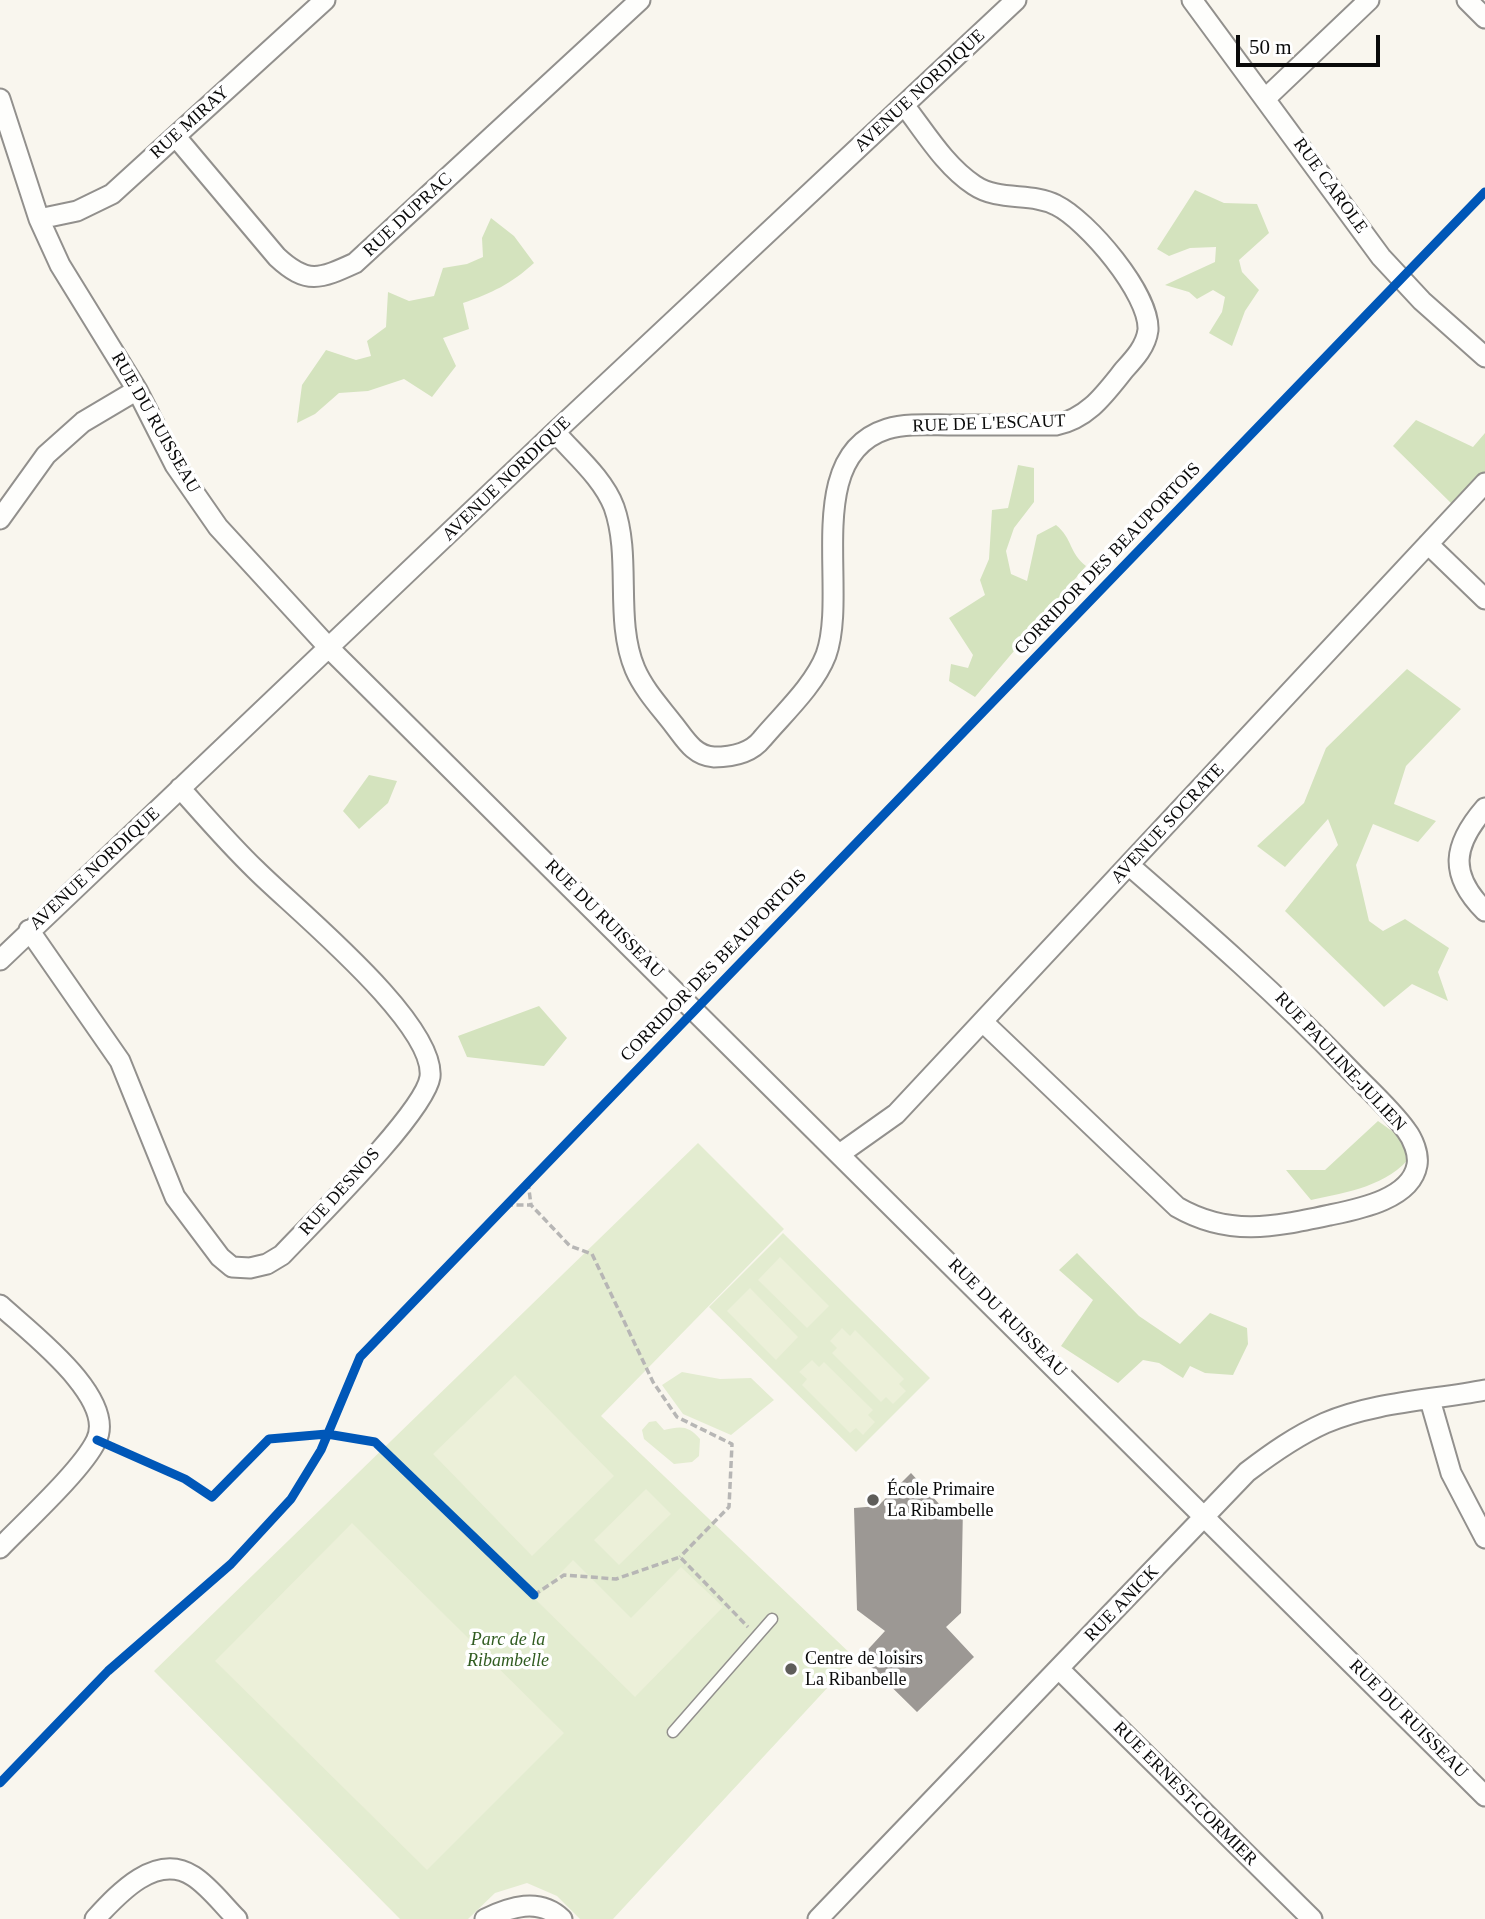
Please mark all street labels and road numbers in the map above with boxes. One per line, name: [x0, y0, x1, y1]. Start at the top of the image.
street label: AVENUE NORDIQUE: [850, 25, 990, 157]
street label: RUE MIRAY: [146, 82, 234, 164]
street label: RUE CAROLE: [1288, 134, 1372, 238]
street label: RUE DUPRAC: [359, 168, 457, 262]
street label: RUE DU RUISSEAU: [106, 349, 204, 497]
street label: RUE DE L'ESCAUT: [912, 411, 1066, 437]
street label: AVENUE NORDIQUE: [438, 412, 576, 546]
street label: CORRIDOR DES BEAUPORTOIS: [1010, 458, 1206, 660]
street label: AVENUE SOCRATE: [1107, 760, 1229, 888]
street label: AVENUE NORDIQUE: [25, 803, 165, 935]
street label: RUE DU RUISSEAU: [540, 855, 668, 983]
street label: CORRIDOR DES BEAUPORTOIS: [616, 865, 812, 1067]
street label: RUE PAULINE-JULIEN: [1270, 988, 1410, 1136]
street label: RUE DESNOS: [295, 1144, 385, 1240]
street label: RUE DU RUISSEAU: [943, 1254, 1071, 1382]
street label: RUE ANICK: [1080, 1561, 1164, 1647]
street label: RUE DU RUISSEAU: [1344, 1655, 1472, 1783]
street label: RUE ERNEST-CORMIER: [1108, 1717, 1262, 1871]

